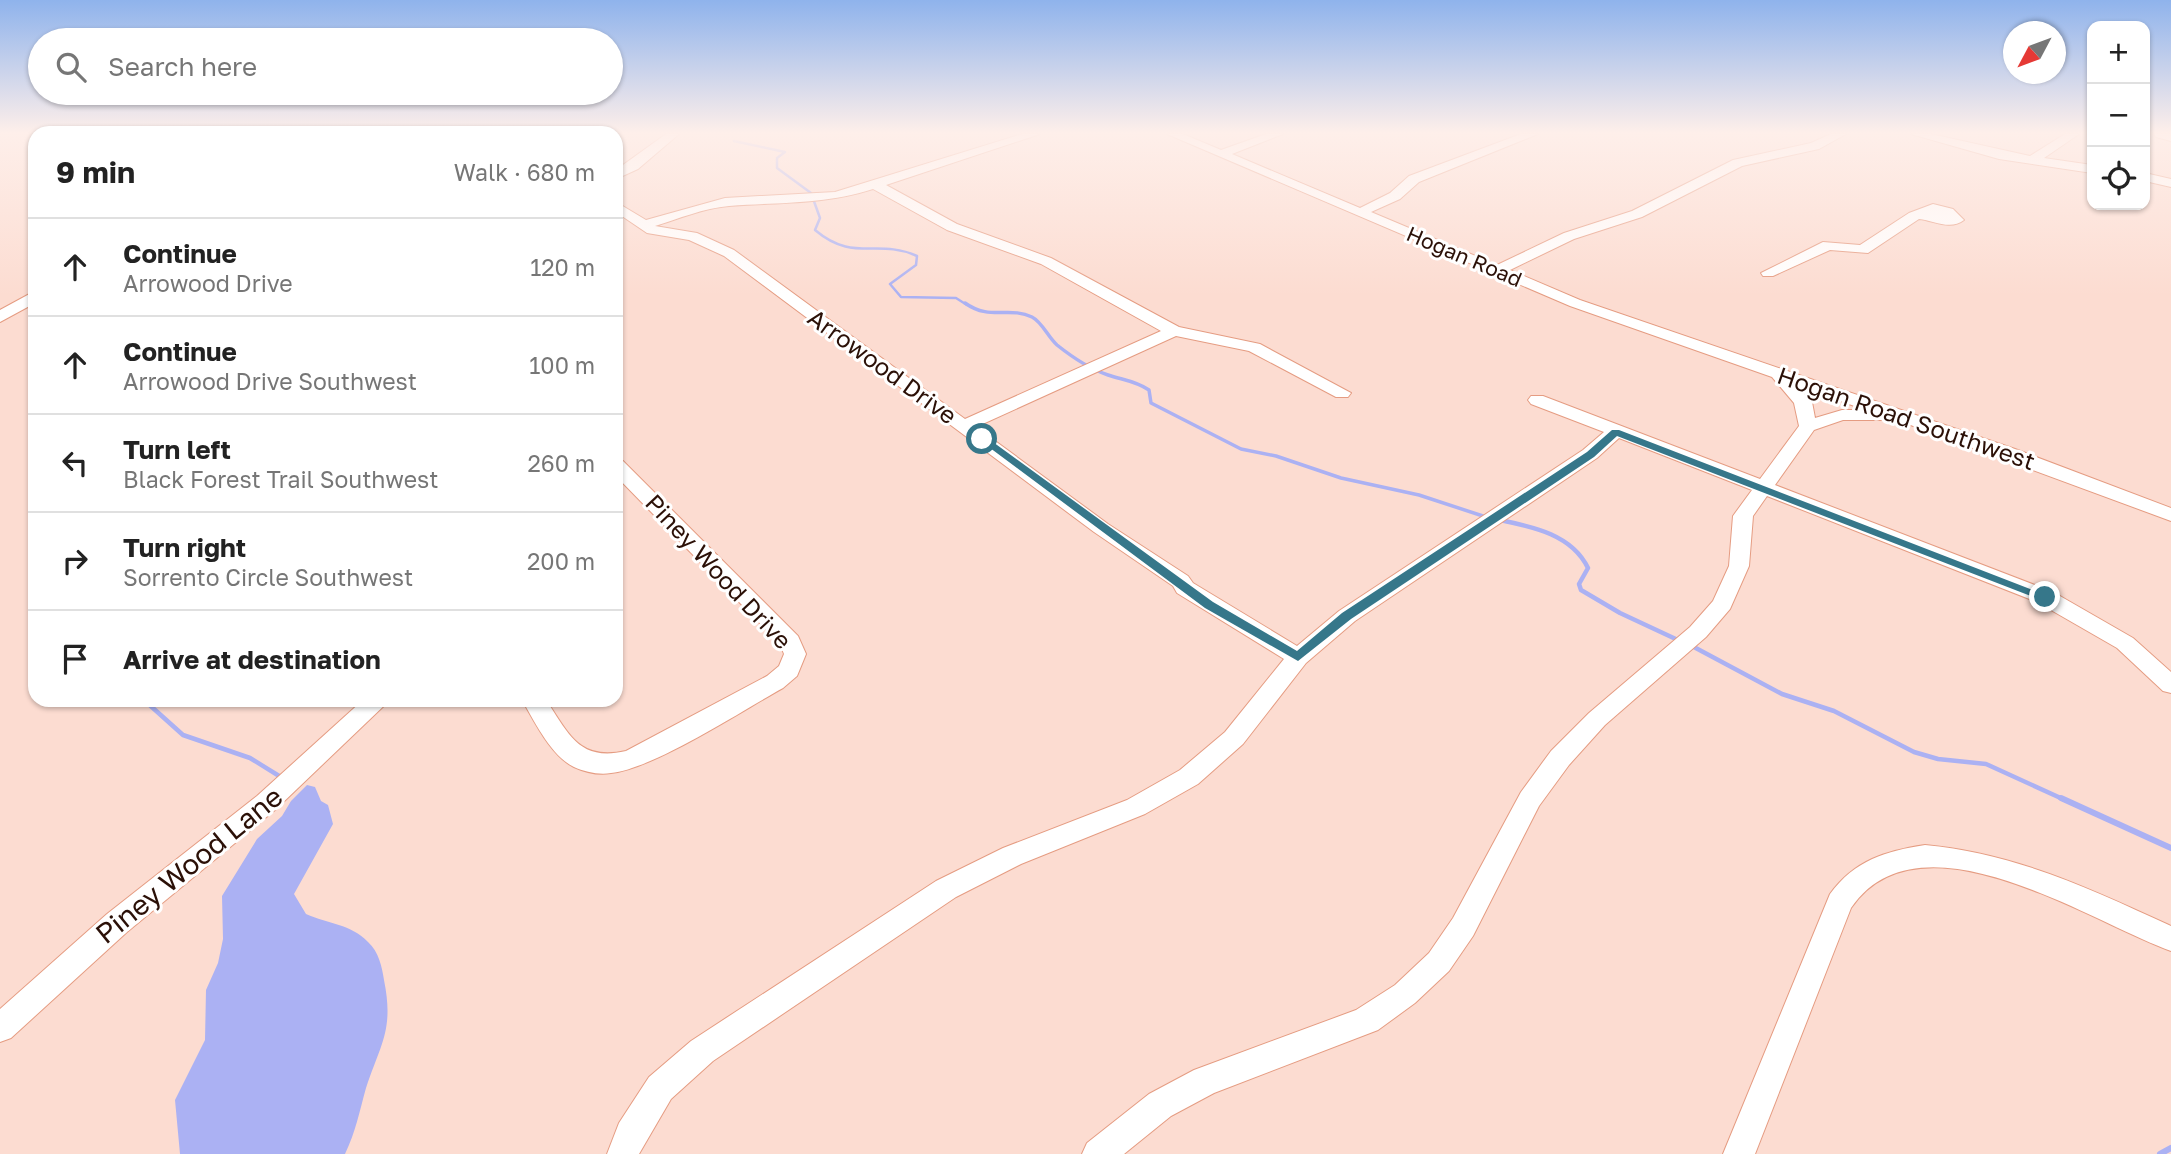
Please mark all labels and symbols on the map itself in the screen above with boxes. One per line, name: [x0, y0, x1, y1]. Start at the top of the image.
north arrow: [2003, 21, 2066, 84]
street label: Hogan Road: [1403, 220, 1526, 292]
street label: Arrowood Drive: [803, 302, 963, 430]
street label: Hogan Road Southwest: [1774, 360, 2039, 475]
route start: [966, 423, 997, 454]
street label: Piney Wood Drive: [640, 488, 798, 654]
route end: [2029, 581, 2060, 612]
street label: Piney Wood Lane: [89, 779, 289, 950]

